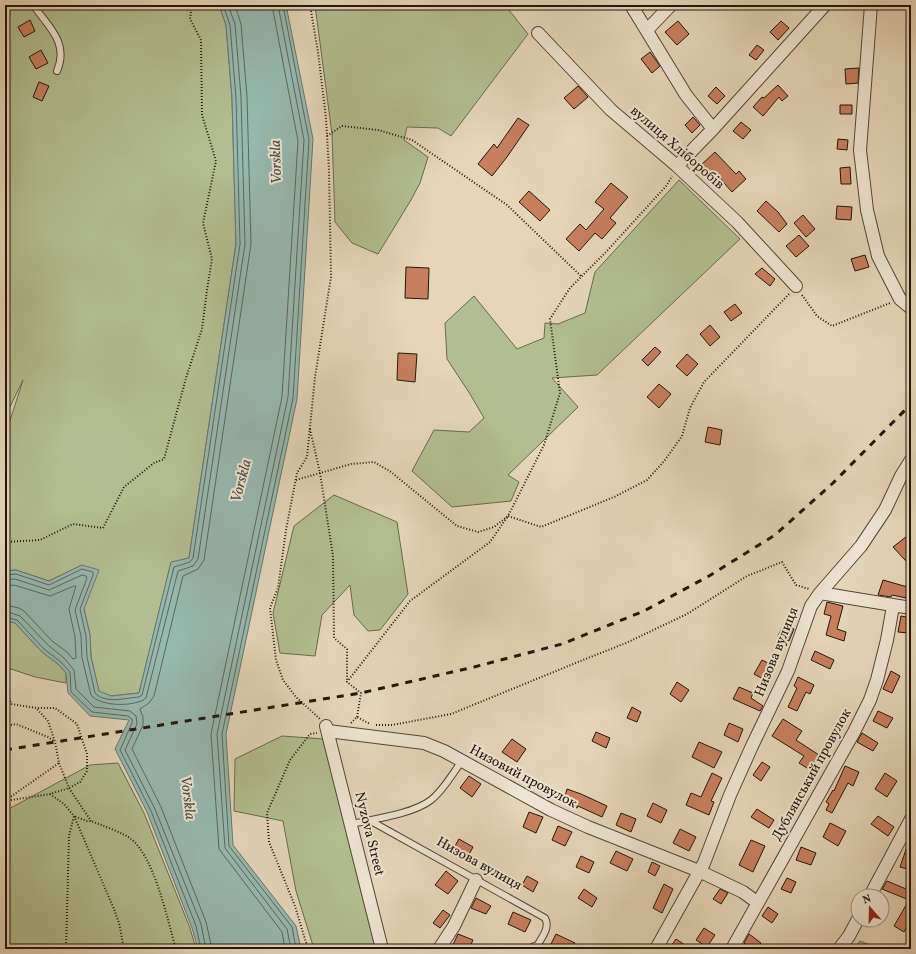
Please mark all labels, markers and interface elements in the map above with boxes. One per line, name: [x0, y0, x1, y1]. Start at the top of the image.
street label: вулиця Хліборобів: [626, 102, 728, 194]
water label: Vorskla: [266, 140, 288, 184]
water label: Vorskla: [226, 457, 258, 505]
street label: Низова вулиця: [750, 604, 804, 700]
street label: Дублянський провулок: [768, 705, 857, 845]
street label: Низовий провулок: [466, 741, 581, 814]
water label: Vorskla: [174, 775, 200, 821]
street label: Nyzova Street: [349, 790, 389, 878]
street label: Низова вулиця: [433, 833, 525, 895]
north arrow: [850, 888, 890, 928]
text: N: [861, 892, 873, 908]

